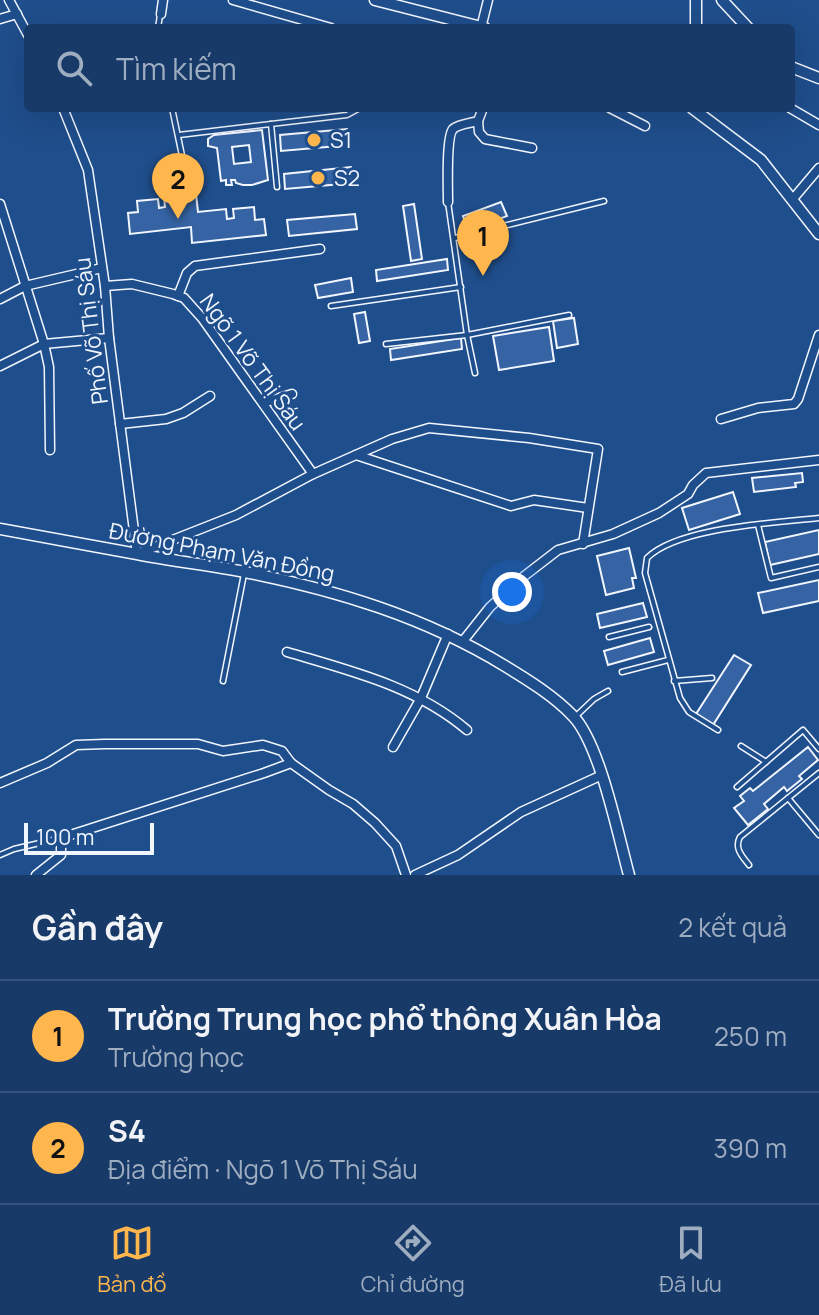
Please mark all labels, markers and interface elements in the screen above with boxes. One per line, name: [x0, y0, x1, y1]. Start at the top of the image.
search box: [24, 24, 795, 112]
icon: search: [52, 46, 96, 90]
text: Tìm kiếm: [116, 48, 237, 89]
place label: S1: [330, 125, 352, 155]
marker: S1: [305, 131, 323, 149]
pin: 2: [152, 153, 204, 219]
place label: S2: [334, 163, 360, 193]
marker: S2: [309, 169, 327, 187]
pin: 1: [457, 210, 509, 276]
street label: Phố Võ Thị Sáu: [67, 256, 115, 406]
street label: Ngõ 1 Võ Thị Sáu: [193, 287, 313, 437]
street label: Đường Phạm Văn Đồng: [107, 515, 337, 589]
your location: [492, 572, 532, 612]
scale bar: [24, 819, 154, 855]
text: 100 m: [36, 822, 94, 852]
text: Gần đây: [32, 904, 163, 950]
text: 2 kết quả: [678, 909, 787, 945]
text: Trường Trung học phổ thông Xuân Hòa: [108, 998, 662, 1039]
text: 1: [52, 1018, 64, 1054]
text: 250 m: [714, 1018, 787, 1054]
text: Trường học: [108, 1039, 244, 1075]
text: S4: [108, 1110, 146, 1151]
text: 2: [50, 1130, 66, 1166]
text: 390 m: [713, 1130, 787, 1166]
text: Địa điểm · Ngõ 1 Võ Thị Sáu: [108, 1151, 418, 1187]
tab: Bản đồ: [97, 1221, 166, 1299]
tab: Chỉ đường: [361, 1221, 465, 1299]
tab: Đã lưu: [659, 1221, 722, 1299]

